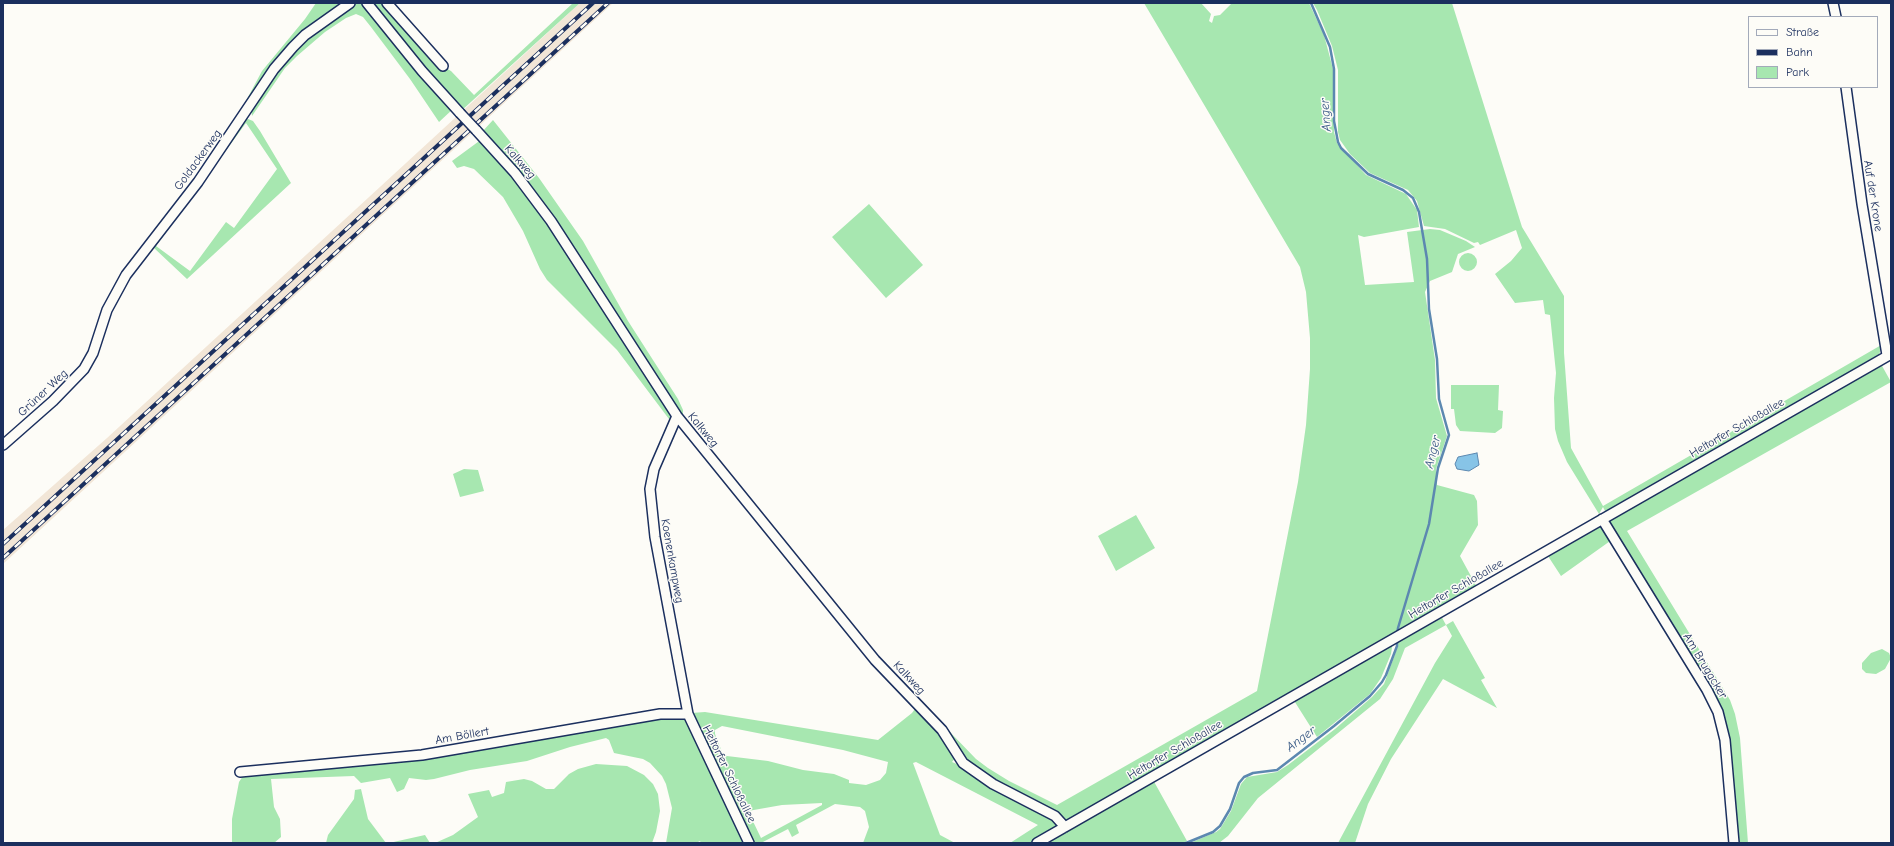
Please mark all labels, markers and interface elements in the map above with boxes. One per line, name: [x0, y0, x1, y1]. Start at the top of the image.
legend: [1748, 16, 1878, 88]
text: Straße: [1786, 25, 1819, 39]
text: Bahn: [1786, 45, 1813, 59]
text: Park: [1786, 65, 1809, 79]
water label: Anger: [1317, 98, 1335, 132]
street label: Goldackerweg: [171, 127, 225, 193]
street label: Kalkweg: [501, 142, 539, 182]
street label: Auf der Krone: [1860, 159, 1886, 233]
street label: Grüner Weg: [15, 366, 71, 420]
street label: Heltorfer Schloßallee: [1687, 395, 1787, 461]
street label: Kalkweg: [685, 410, 721, 450]
water label: Anger: [1421, 434, 1445, 470]
street label: Koenenkampweg: [657, 518, 687, 604]
street label: Heltorfer Schloßallee: [1406, 556, 1506, 622]
street label: Am Brugacker: [1680, 631, 1730, 701]
street label: Kalkweg: [890, 658, 928, 698]
street label: Heltorfer Schloßallee: [1125, 717, 1225, 783]
street label: Heltorfer Schloßallee: [699, 723, 759, 825]
water label: Anger: [1283, 723, 1319, 755]
street label: Am Böllert: [434, 724, 490, 748]

